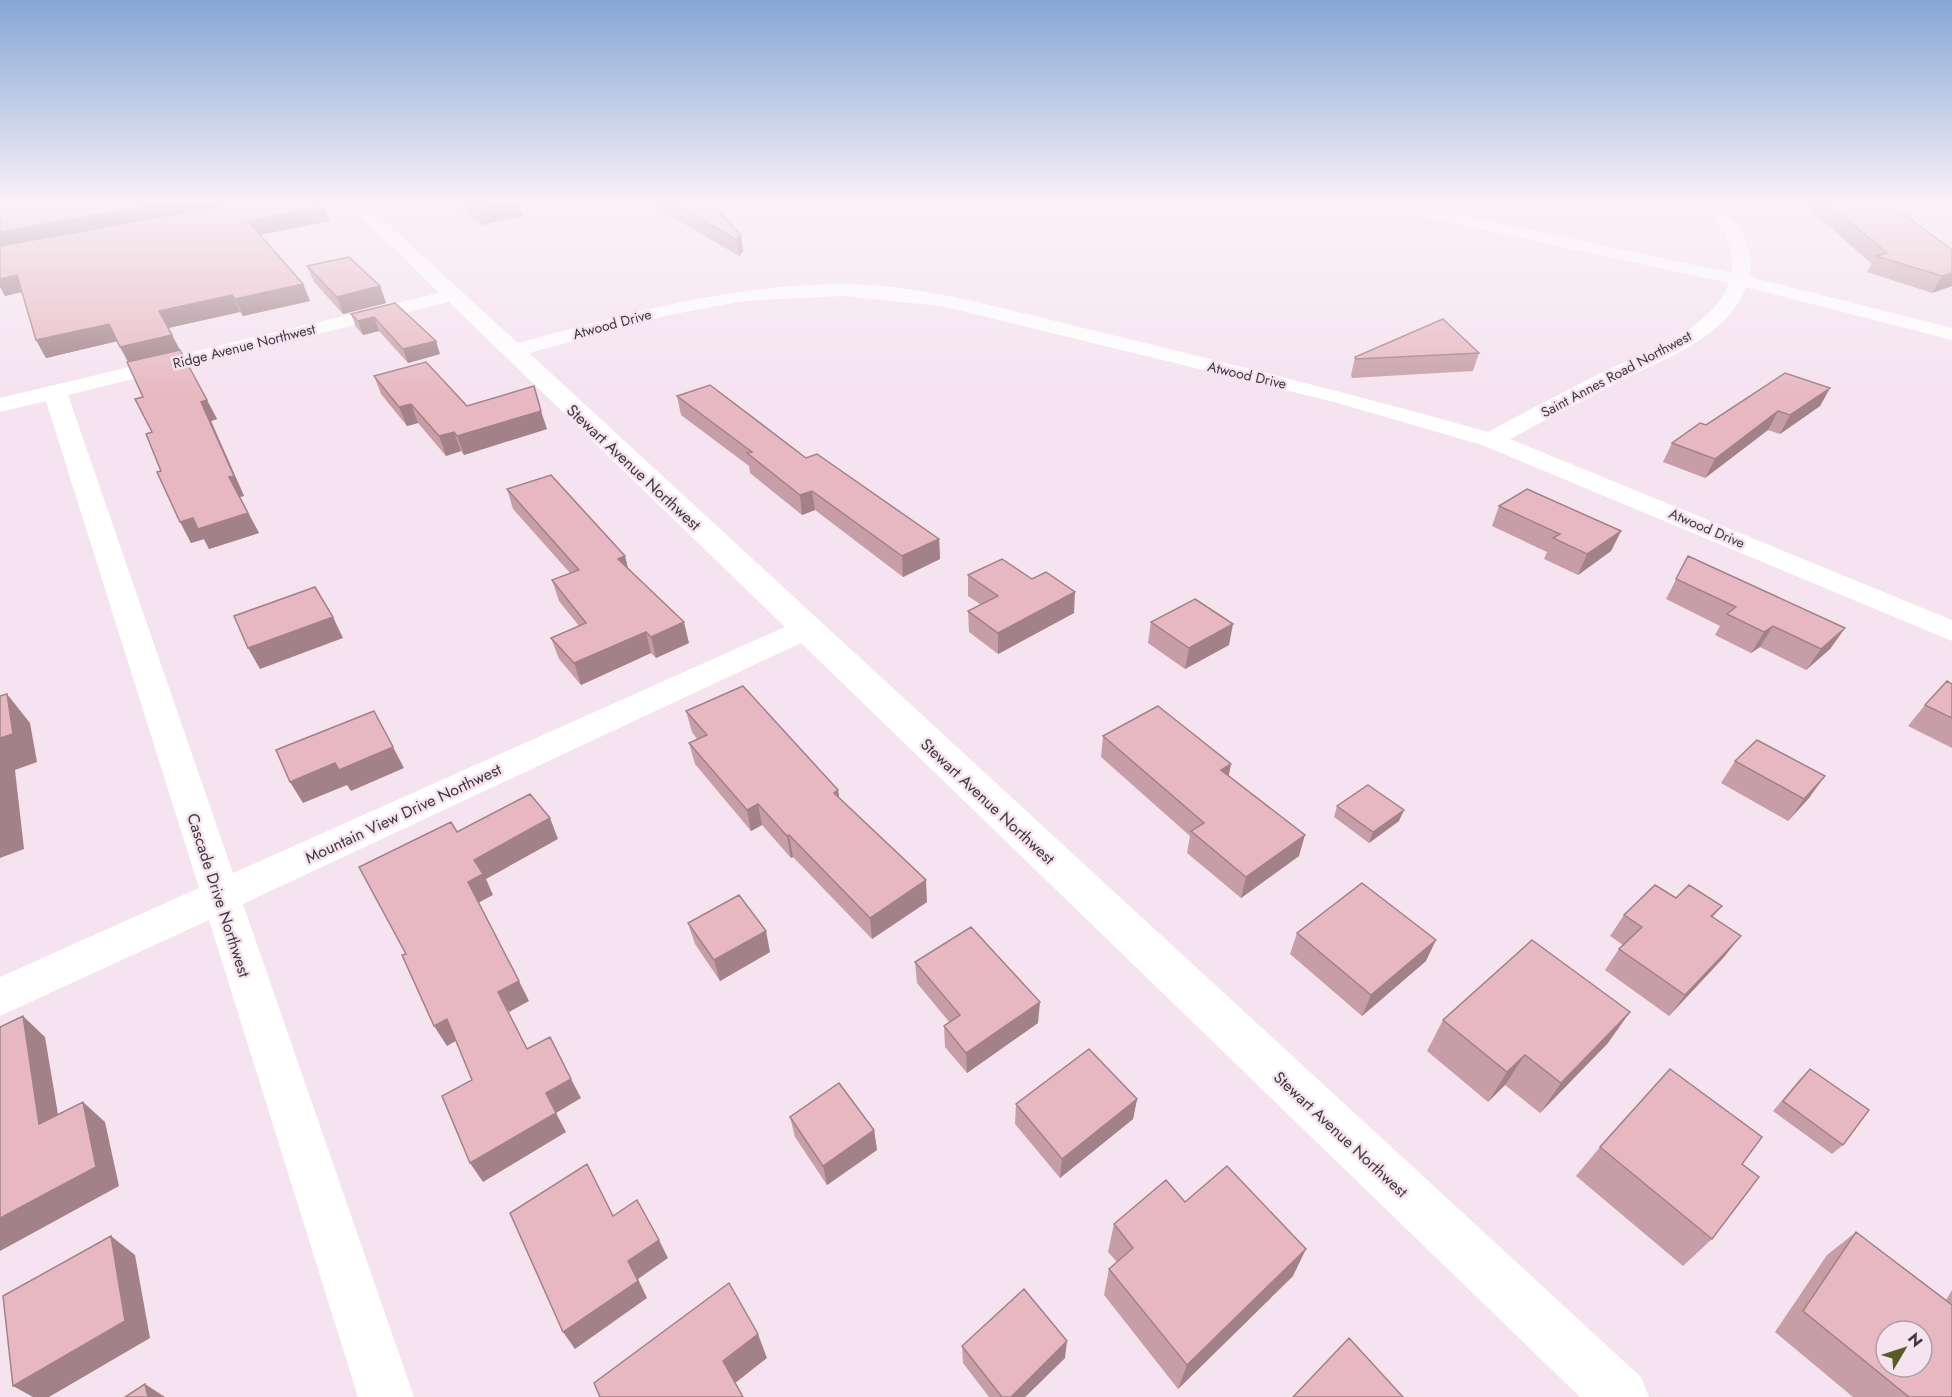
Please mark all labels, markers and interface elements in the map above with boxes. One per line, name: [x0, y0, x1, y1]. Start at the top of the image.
street label: Atwood Drive: [571, 304, 653, 344]
street label: Ridge Avenue Northwest: [171, 318, 318, 373]
street label: Saint Annes Road Northwest: [1537, 325, 1695, 422]
street label: Atwood Drive: [1206, 356, 1288, 394]
street label: Stewart Avenue Northwest: [561, 399, 706, 536]
street label: Atwood Drive: [1666, 503, 1748, 553]
street label: Stewart Avenue Northwest: [915, 733, 1060, 870]
street label: Mountain View Drive Northwest: [301, 758, 505, 869]
street label: Cascade Drive Northwest: [181, 810, 256, 980]
street label: Stewart Avenue Northwest: [1268, 1066, 1413, 1203]
north arrow: [1874, 1319, 1934, 1379]
text: N: [1902, 1328, 1928, 1352]

